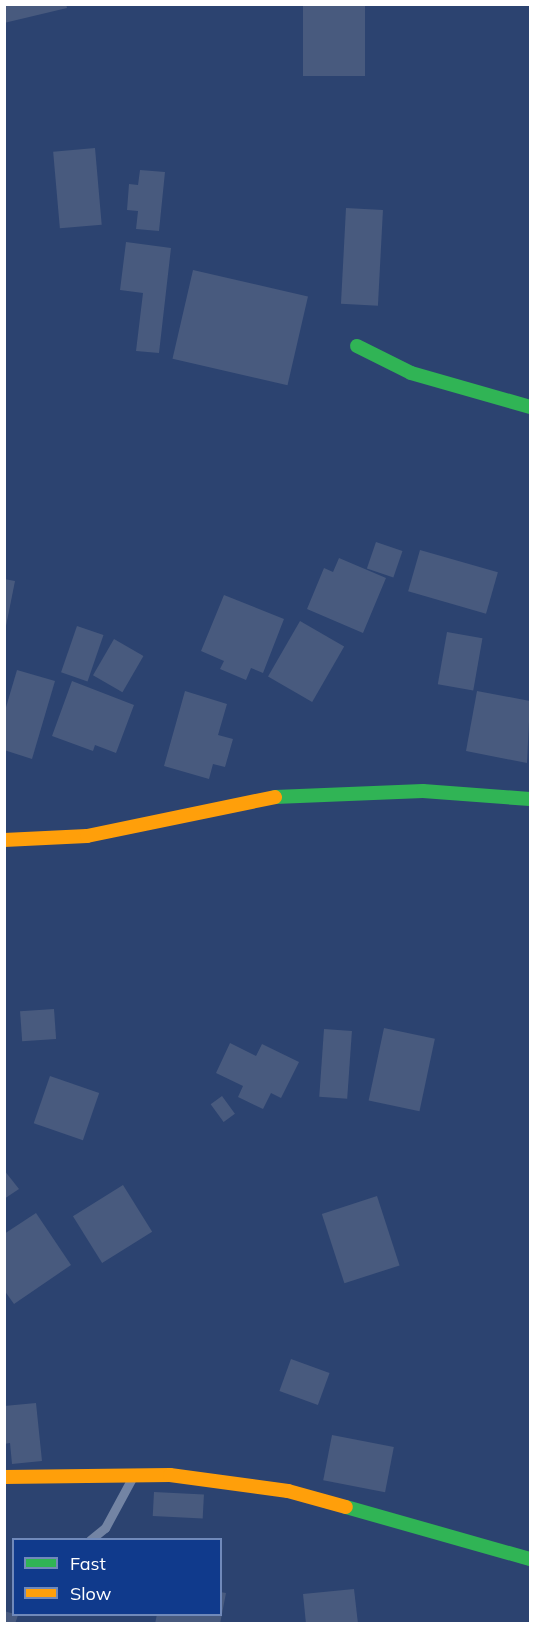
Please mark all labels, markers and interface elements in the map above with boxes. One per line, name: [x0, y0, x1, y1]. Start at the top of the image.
legend: [12, 1538, 222, 1616]
text: Fast: [70, 1552, 106, 1575]
text: Slow: [70, 1582, 111, 1605]

